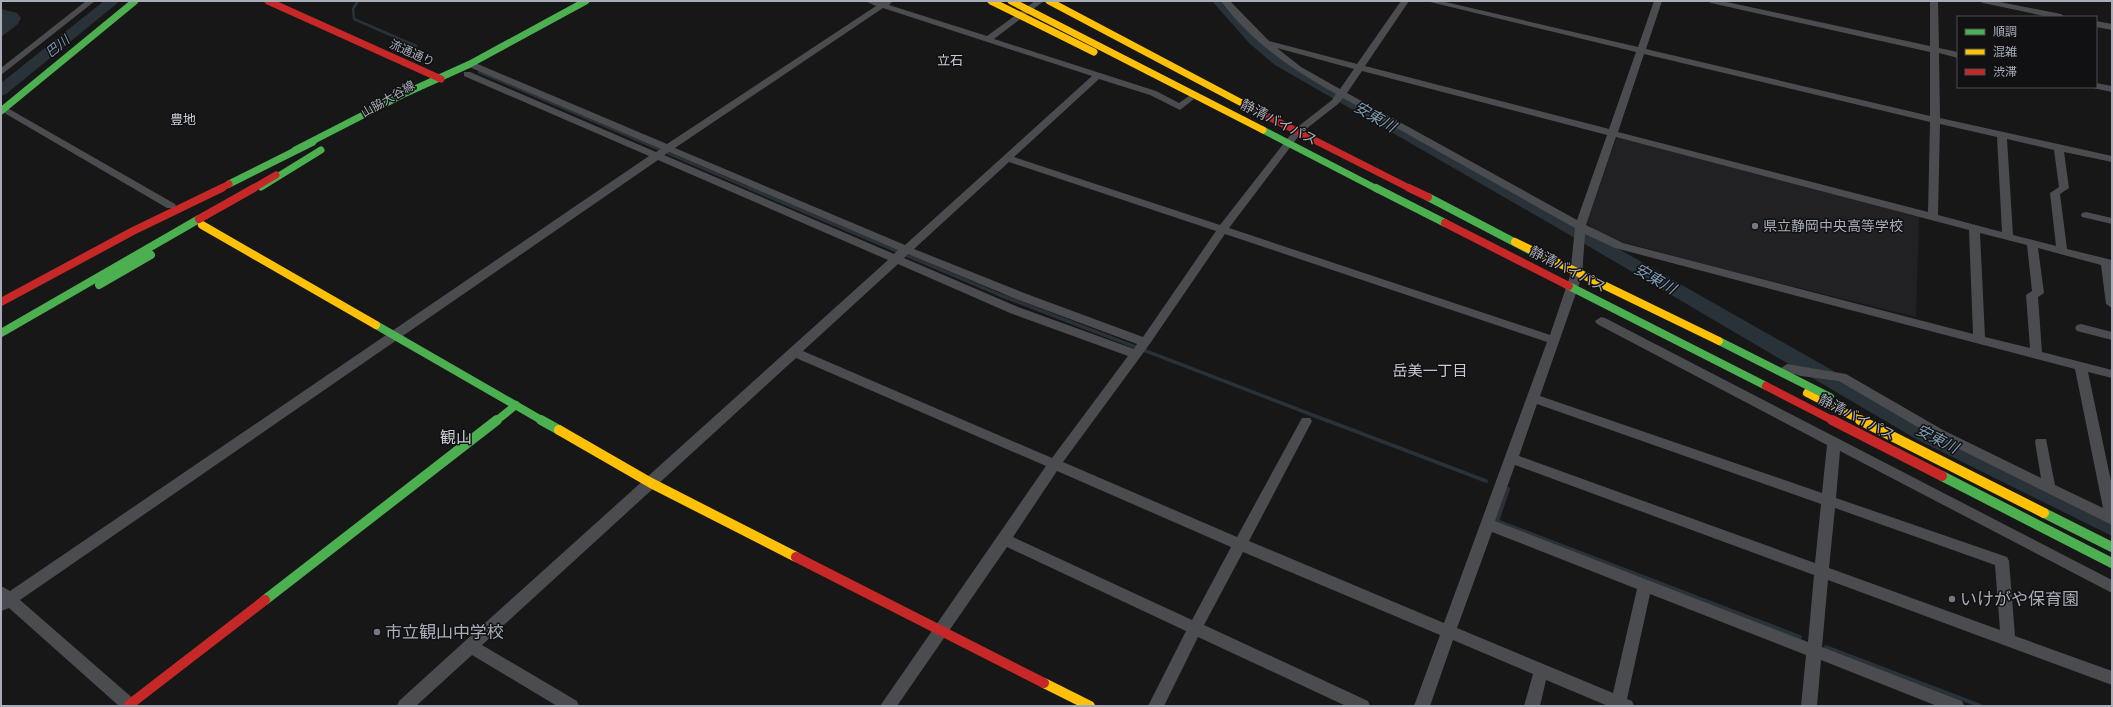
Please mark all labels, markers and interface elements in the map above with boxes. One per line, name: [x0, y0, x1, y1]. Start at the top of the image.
legend: [1957, 16, 2097, 88]
text: 順調: [1993, 26, 2017, 38]
water label: 巴川: [43, 32, 74, 60]
street label: 流通通り: [388, 37, 437, 68]
text: 混雑: [1993, 45, 2017, 58]
district label: 立石: [937, 54, 963, 68]
text: 渋滞: [1993, 66, 2017, 78]
street label: 山脇大谷線: [359, 78, 417, 119]
street label: 静清バイパス: [1238, 96, 1320, 148]
water label: 安東川: [1352, 99, 1400, 136]
district label: 豊地: [170, 113, 196, 127]
place label: 県立静岡中央高等学校: [1763, 218, 1903, 234]
marker: 県立静岡中央高等学校: [1750, 221, 1760, 231]
street label: 静清バイパス: [1527, 243, 1609, 295]
water label: 安東川: [1632, 261, 1680, 298]
district label: 岳美一丁目: [1392, 363, 1468, 379]
street label: 静清バイパス: [1816, 391, 1898, 443]
water label: 安東川: [1913, 422, 1962, 457]
district label: 観山: [440, 429, 472, 446]
place label: いけがや保育園: [1960, 590, 2079, 608]
marker: いけがや保育園: [1947, 594, 1957, 604]
place label: 市立観山中学校: [385, 623, 504, 641]
marker: 市立観山中学校: [372, 627, 382, 637]

